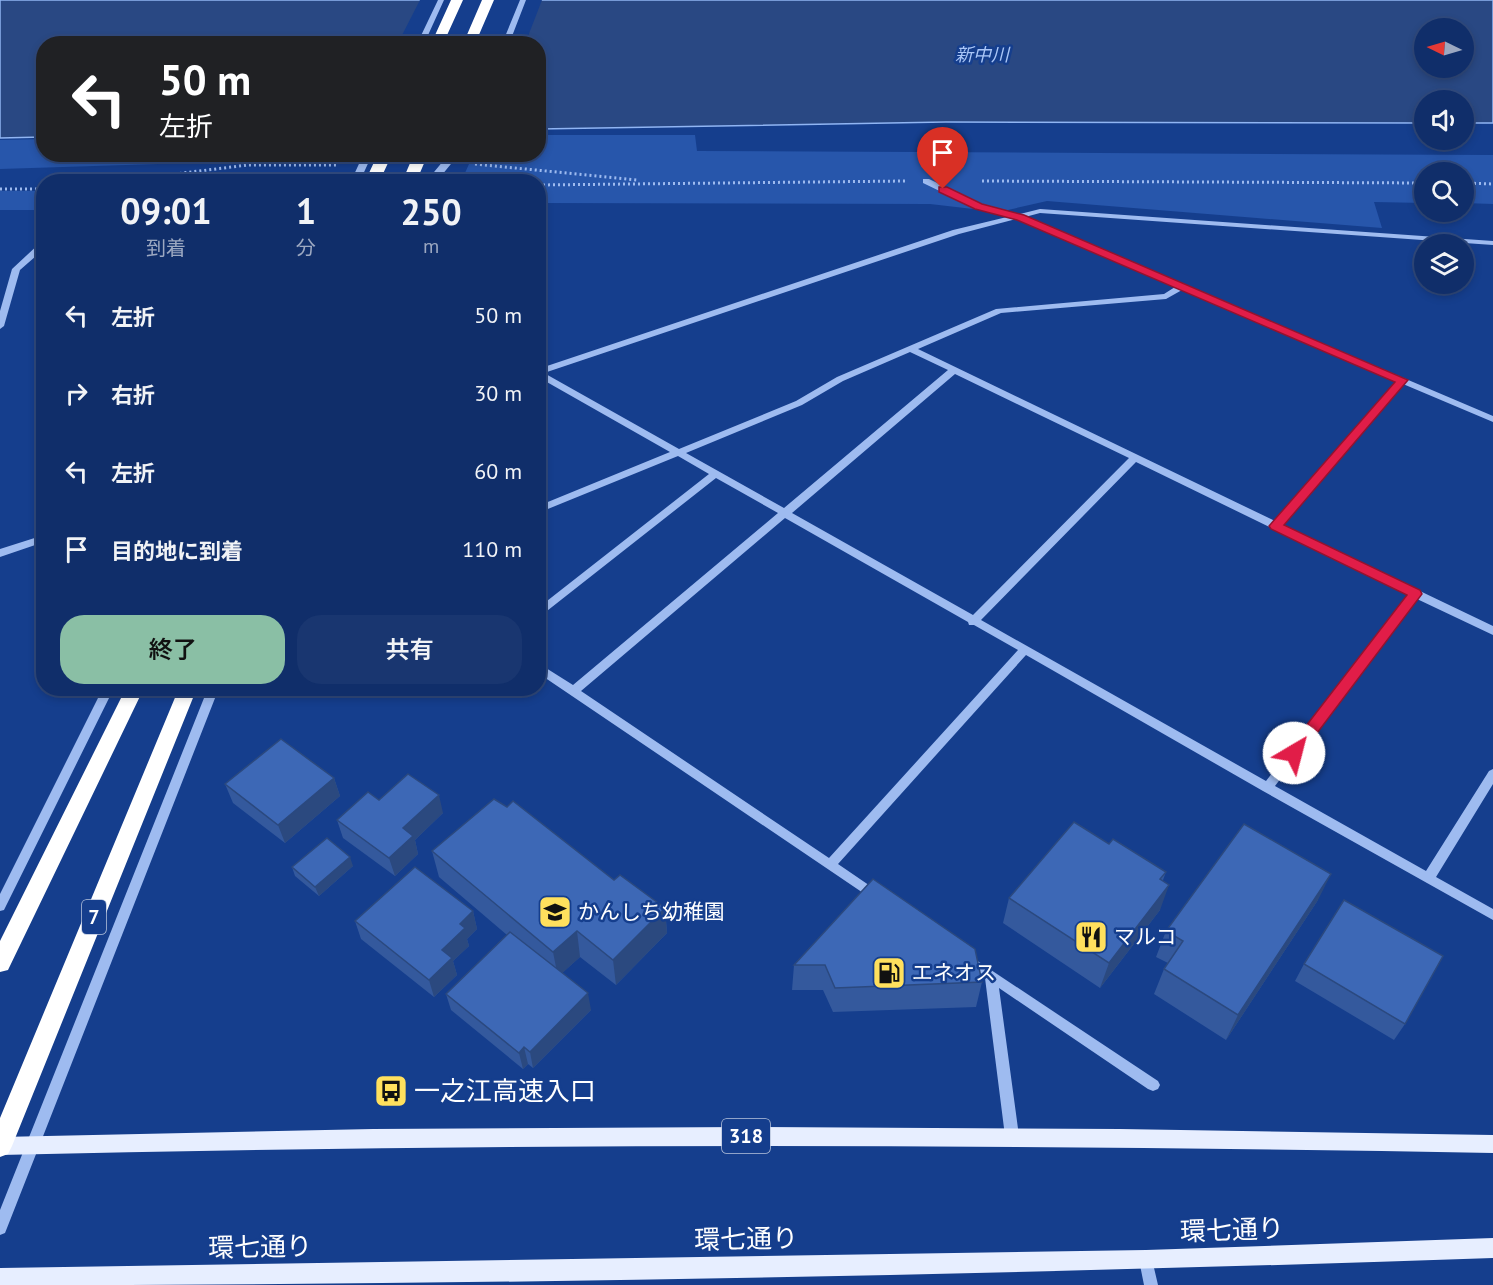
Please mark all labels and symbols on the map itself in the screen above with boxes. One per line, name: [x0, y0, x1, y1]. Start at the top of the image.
north arrow: [1414, 18, 1474, 78]
water label: 新中川: [955, 43, 1011, 66]
pin: [917, 127, 968, 189]
position arrow: [1262, 721, 1326, 785]
school or university icon: かんしち幼稚園: [537, 894, 573, 930]
place label: かんしち幼稚園: [578, 898, 725, 925]
road number: 7: [82, 900, 106, 934]
restaurant icon: マルコ: [1073, 919, 1109, 955]
place label: マルコ: [1114, 923, 1177, 950]
fuel station icon: エネオス: [871, 955, 907, 991]
place label: エネオス: [912, 959, 996, 986]
bus stop icon: 一之江高速入口: [373, 1073, 409, 1109]
place label: 一之江高速入口: [414, 1074, 596, 1107]
road number: 318: [722, 1119, 770, 1153]
street label: 環七通り: [1179, 1211, 1285, 1248]
street label: 環七通り: [694, 1221, 798, 1256]
street label: 環七通り: [208, 1229, 312, 1264]

